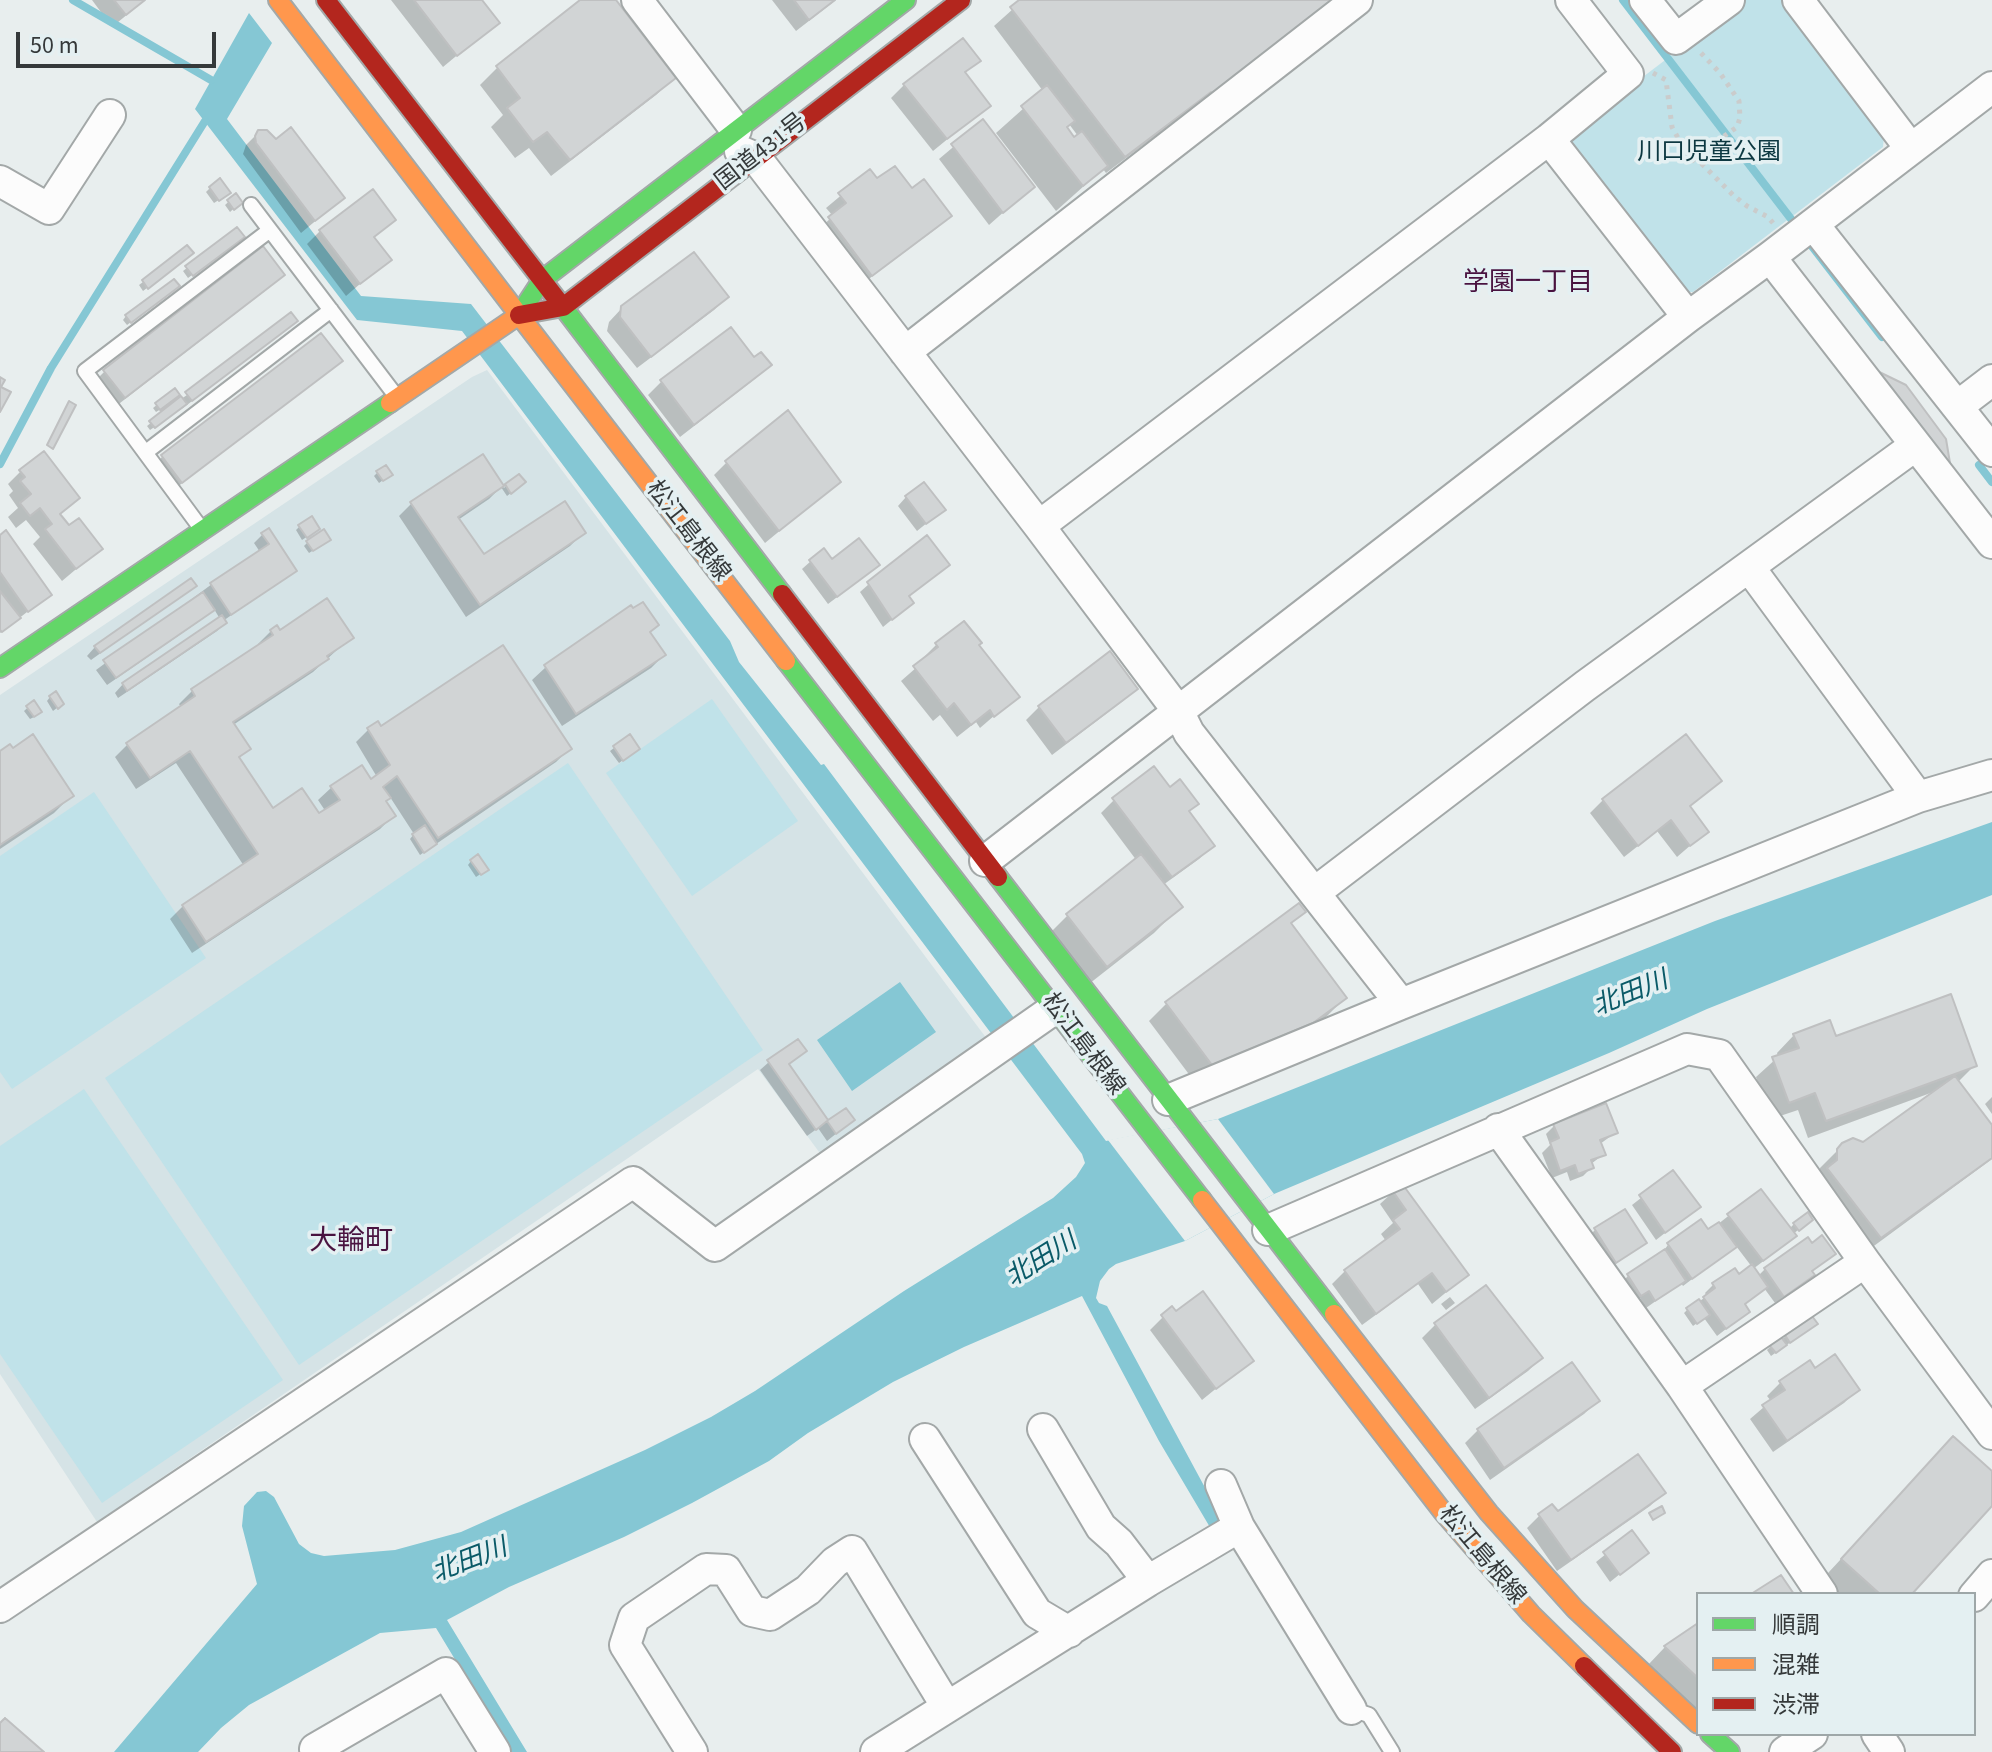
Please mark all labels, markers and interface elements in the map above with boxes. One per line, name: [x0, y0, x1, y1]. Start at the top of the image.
scale bar: [20, 16, 220, 66]
text: 50 m: [30, 28, 79, 63]
street label: 国道431号: [711, 108, 813, 198]
park label: 川口児童公園: [1637, 140, 1781, 168]
district label: 学園一丁目: [1463, 268, 1593, 300]
street label: 松江島根線: [639, 476, 735, 588]
water label: 北田川: [1589, 966, 1673, 1024]
street label: 松江島根線: [1034, 988, 1130, 1102]
district label: 大輪町: [309, 1226, 393, 1260]
water label: 北田川: [1001, 1227, 1083, 1295]
street label: 松江島根線: [1431, 1501, 1531, 1611]
water label: 北田川: [428, 1533, 512, 1591]
legend: [1696, 1592, 1976, 1736]
text: 順調: [1772, 1608, 1820, 1643]
text: 混雑: [1772, 1648, 1820, 1683]
text: 渋滞: [1772, 1688, 1820, 1723]

